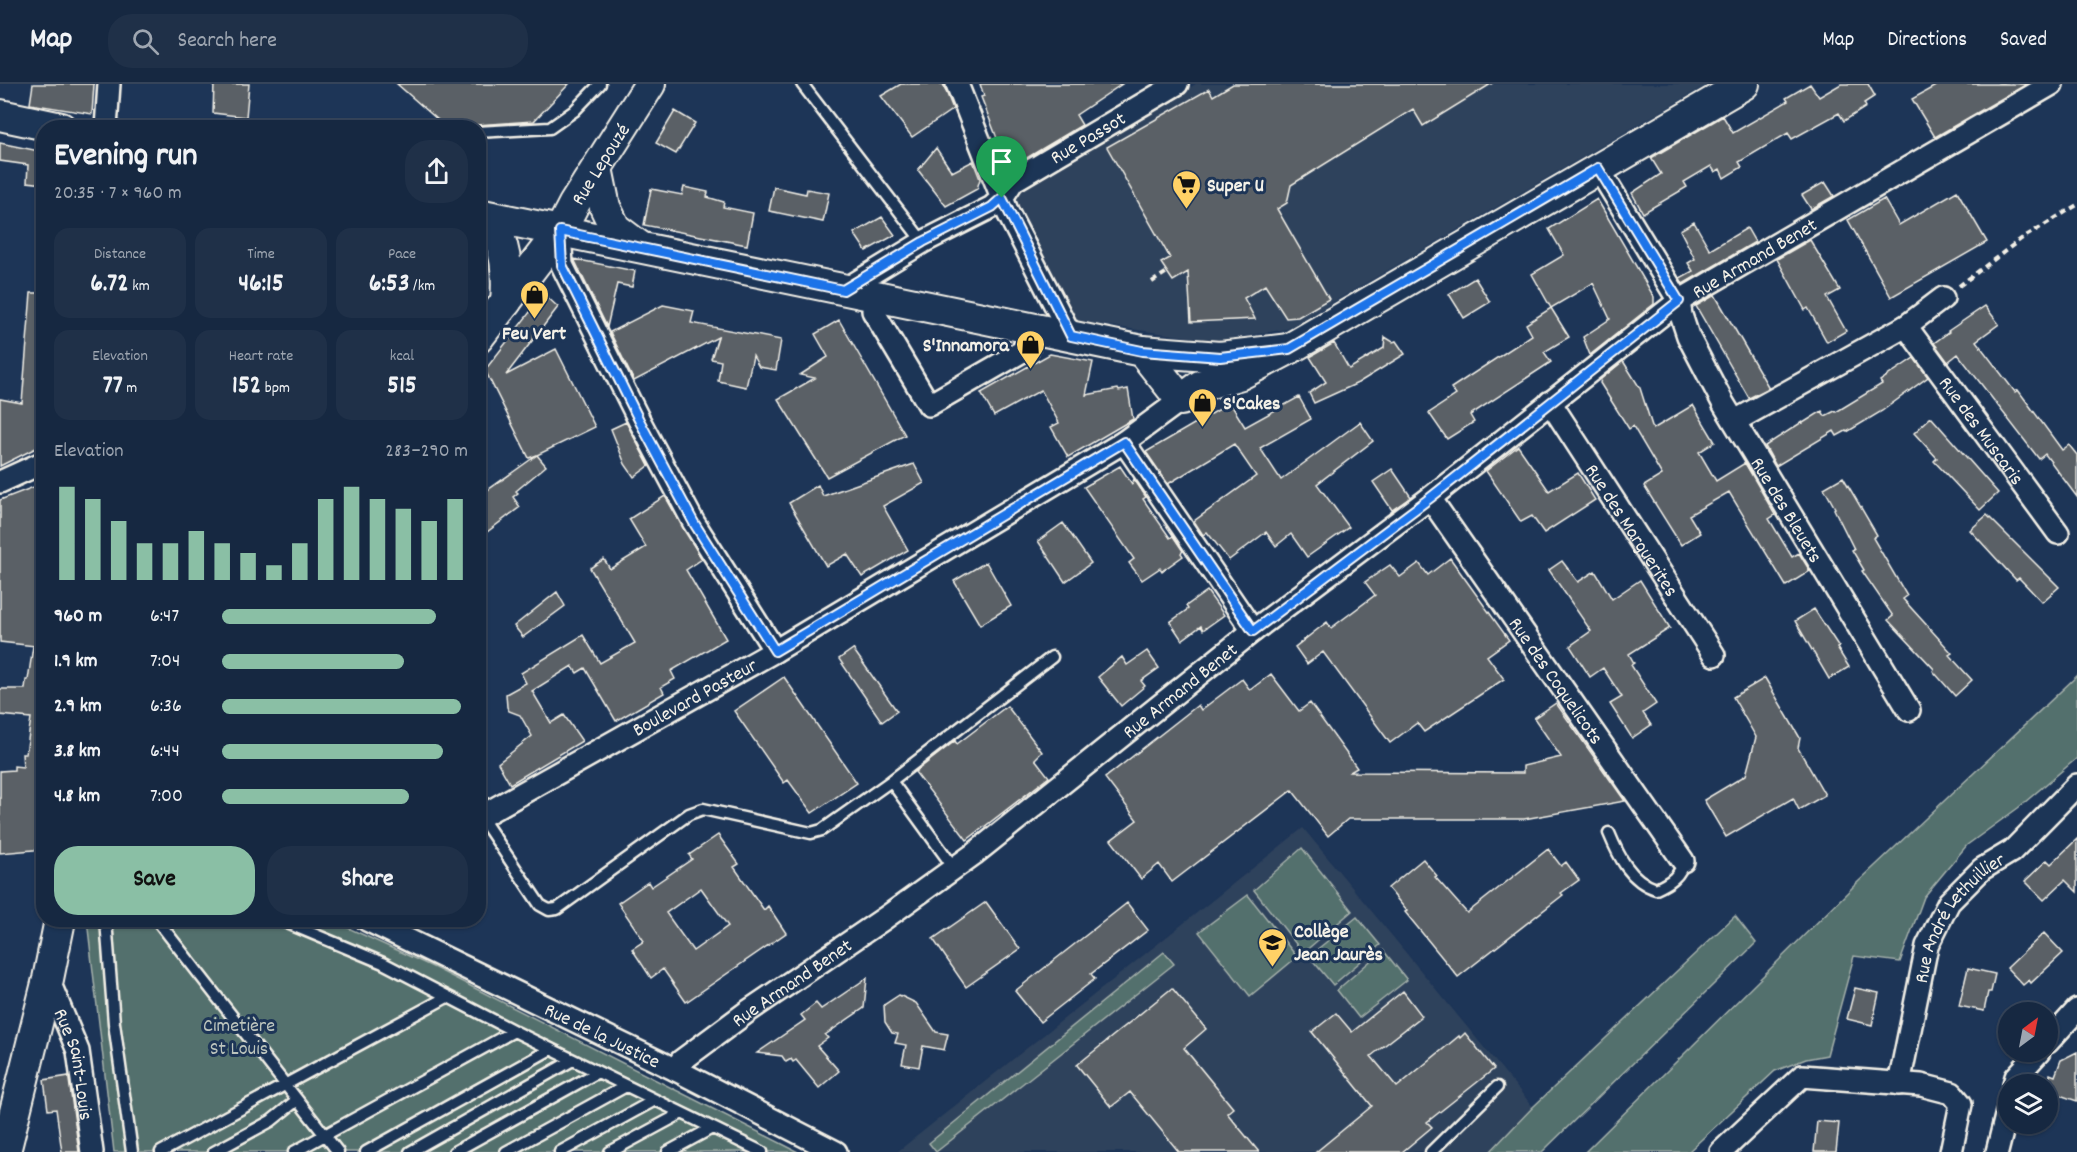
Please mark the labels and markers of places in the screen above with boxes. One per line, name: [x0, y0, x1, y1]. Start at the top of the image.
pin: [976, 136, 1027, 198]
supermarket icon: Super U: [1170, 168, 1202, 210]
place label: Super U: [1207, 173, 1264, 201]
shop icon: Feu Vert: [518, 278, 550, 320]
place label: Feu Vert: [502, 321, 567, 349]
shop icon: S'Innamora: [1014, 328, 1046, 370]
place label: S'Innamora: [923, 333, 1010, 361]
shop icon: S'Cakes: [1186, 386, 1218, 428]
place label: S'Cakes: [1223, 391, 1280, 419]
place label: Collège Jean Jaurès: [1294, 919, 1383, 970]
school or university icon: Collège Jean Jaurès: [1257, 926, 1289, 968]

